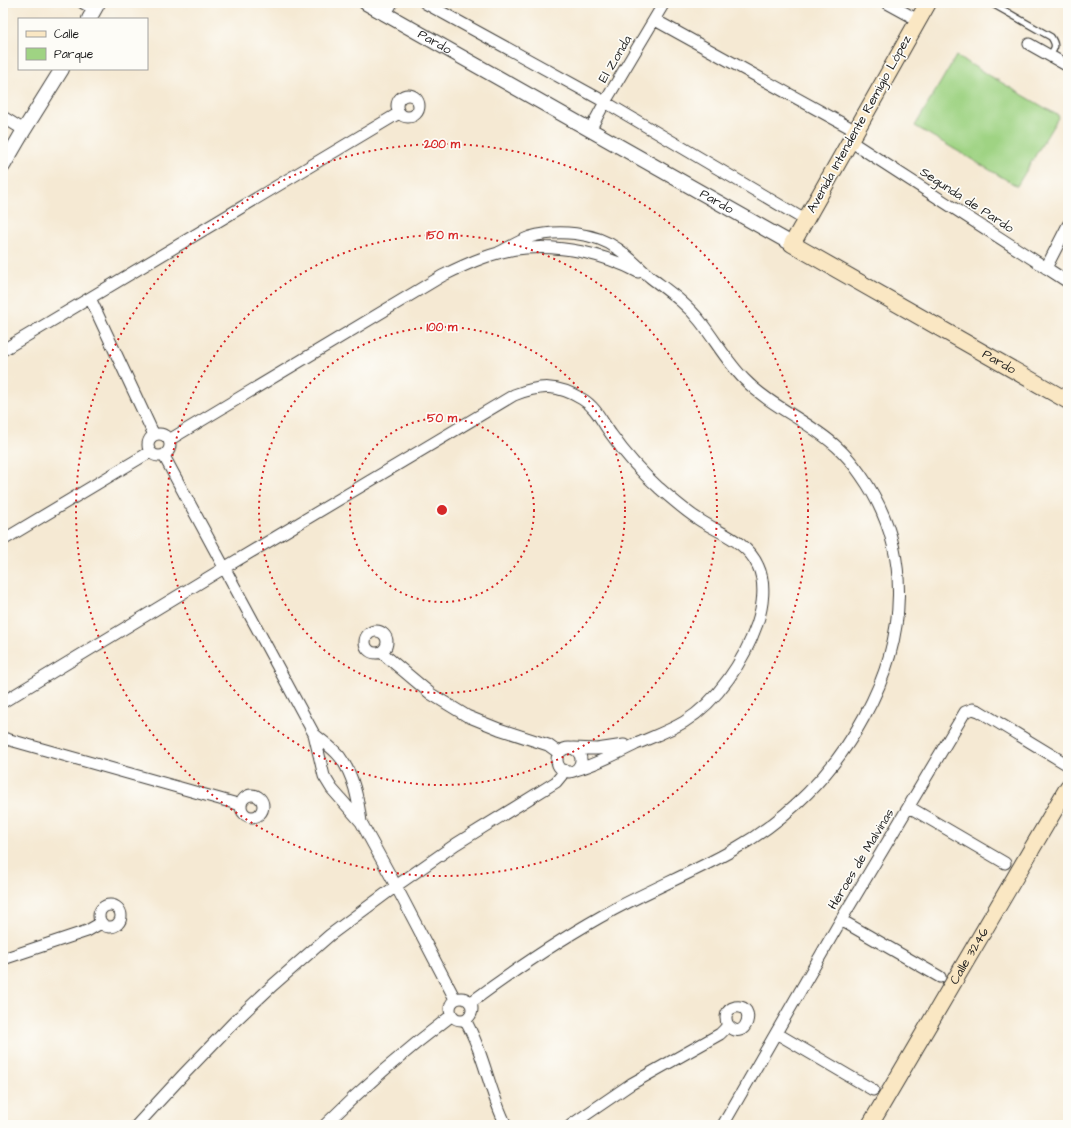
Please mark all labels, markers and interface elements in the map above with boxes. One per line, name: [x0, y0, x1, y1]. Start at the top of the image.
legend: [18, 18, 148, 70]
street label: Pardo: [415, 25, 455, 59]
text: Calle: [54, 26, 79, 43]
street label: Avenida Intendente Remigio López: [802, 31, 917, 217]
street label: El Zonda: [594, 32, 636, 86]
text: Parque: [54, 46, 94, 63]
text: 200 m: [423, 136, 461, 153]
street label: Segunda de Pardo: [916, 163, 1018, 238]
street label: Pardo: [697, 185, 737, 218]
text: 150 m: [426, 227, 459, 244]
text: 100 m: [427, 319, 458, 336]
street label: Pardo: [979, 345, 1020, 379]
text: 50 m: [427, 410, 458, 427]
centre of rings: [435, 503, 449, 517]
street label: Héroes de Malvinas: [824, 805, 899, 913]
street label: Calle 3246: [945, 924, 993, 988]

